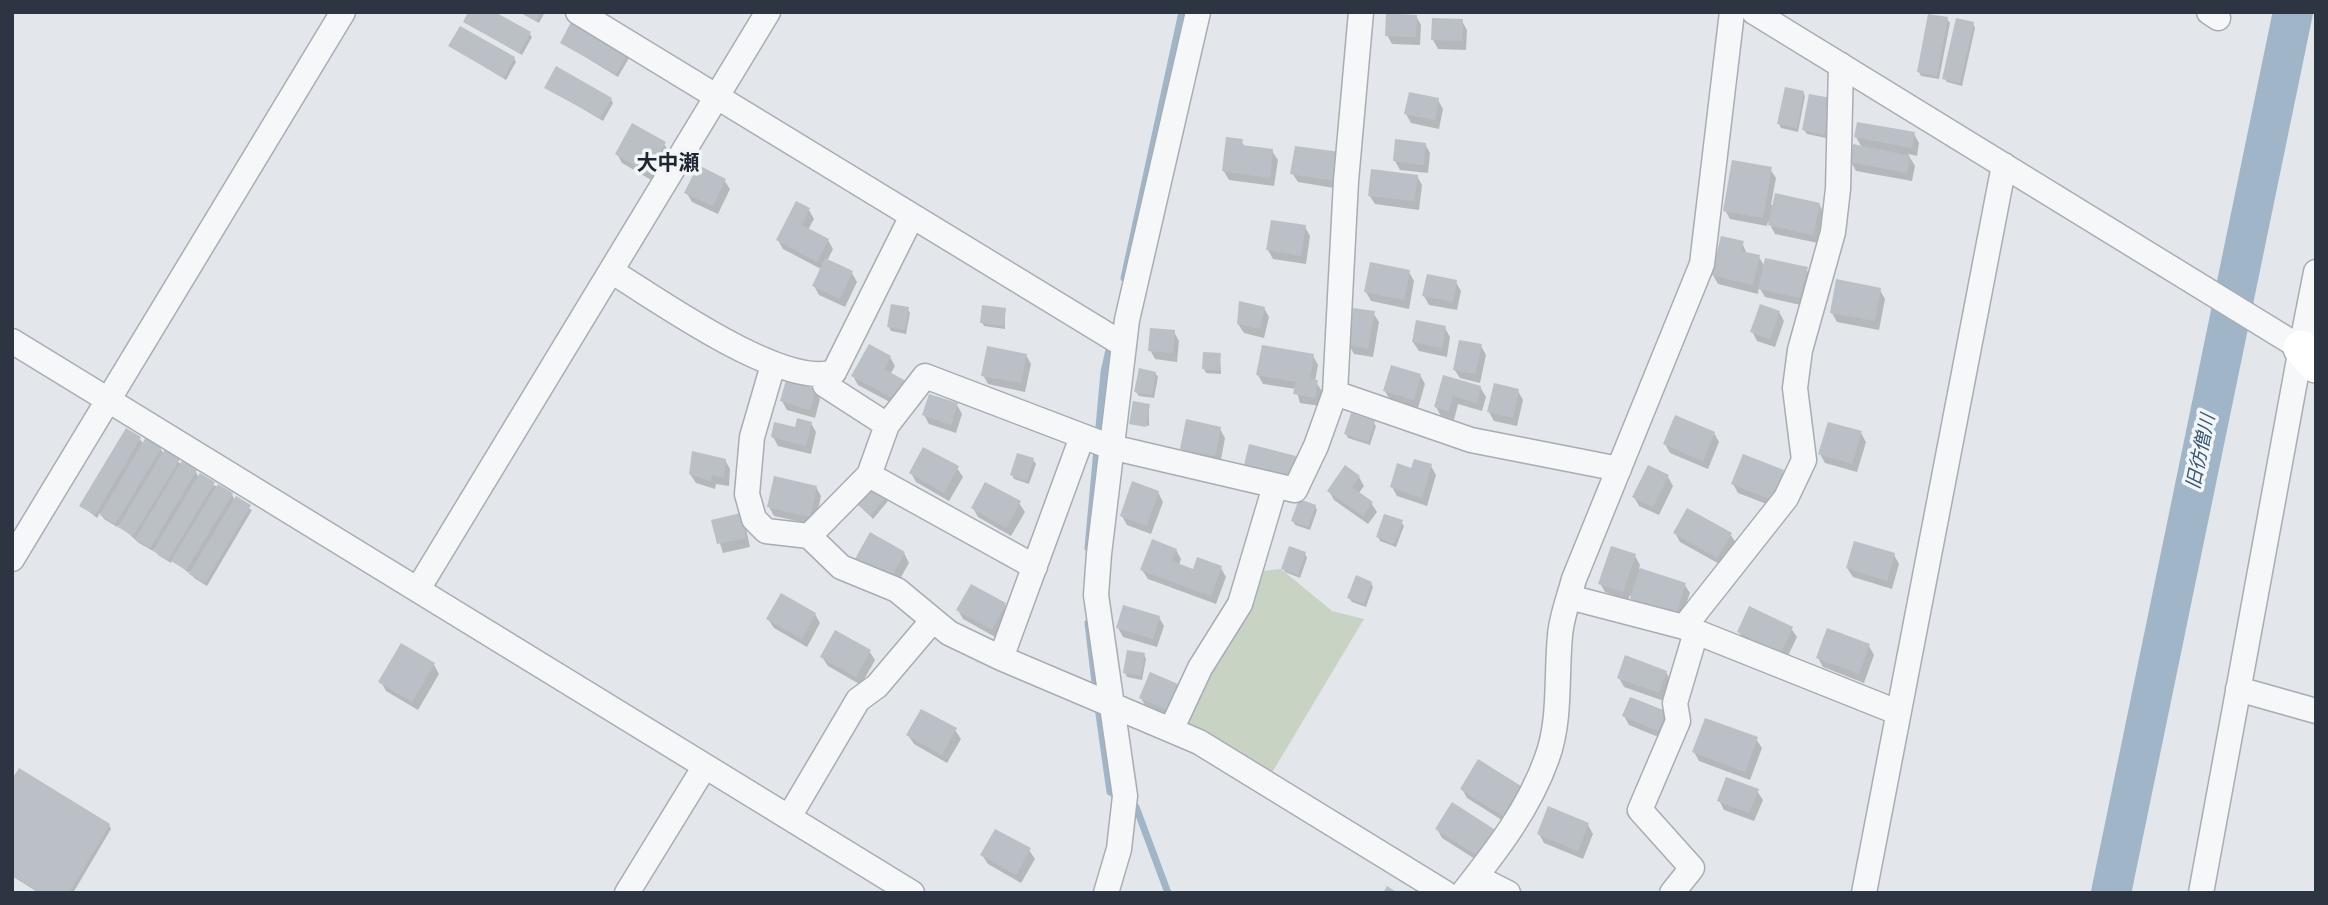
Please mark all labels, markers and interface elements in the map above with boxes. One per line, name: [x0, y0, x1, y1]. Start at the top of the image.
district label: 大中瀬: [637, 152, 699, 178]
water label: 旧彷僧川: [2183, 412, 2221, 492]

